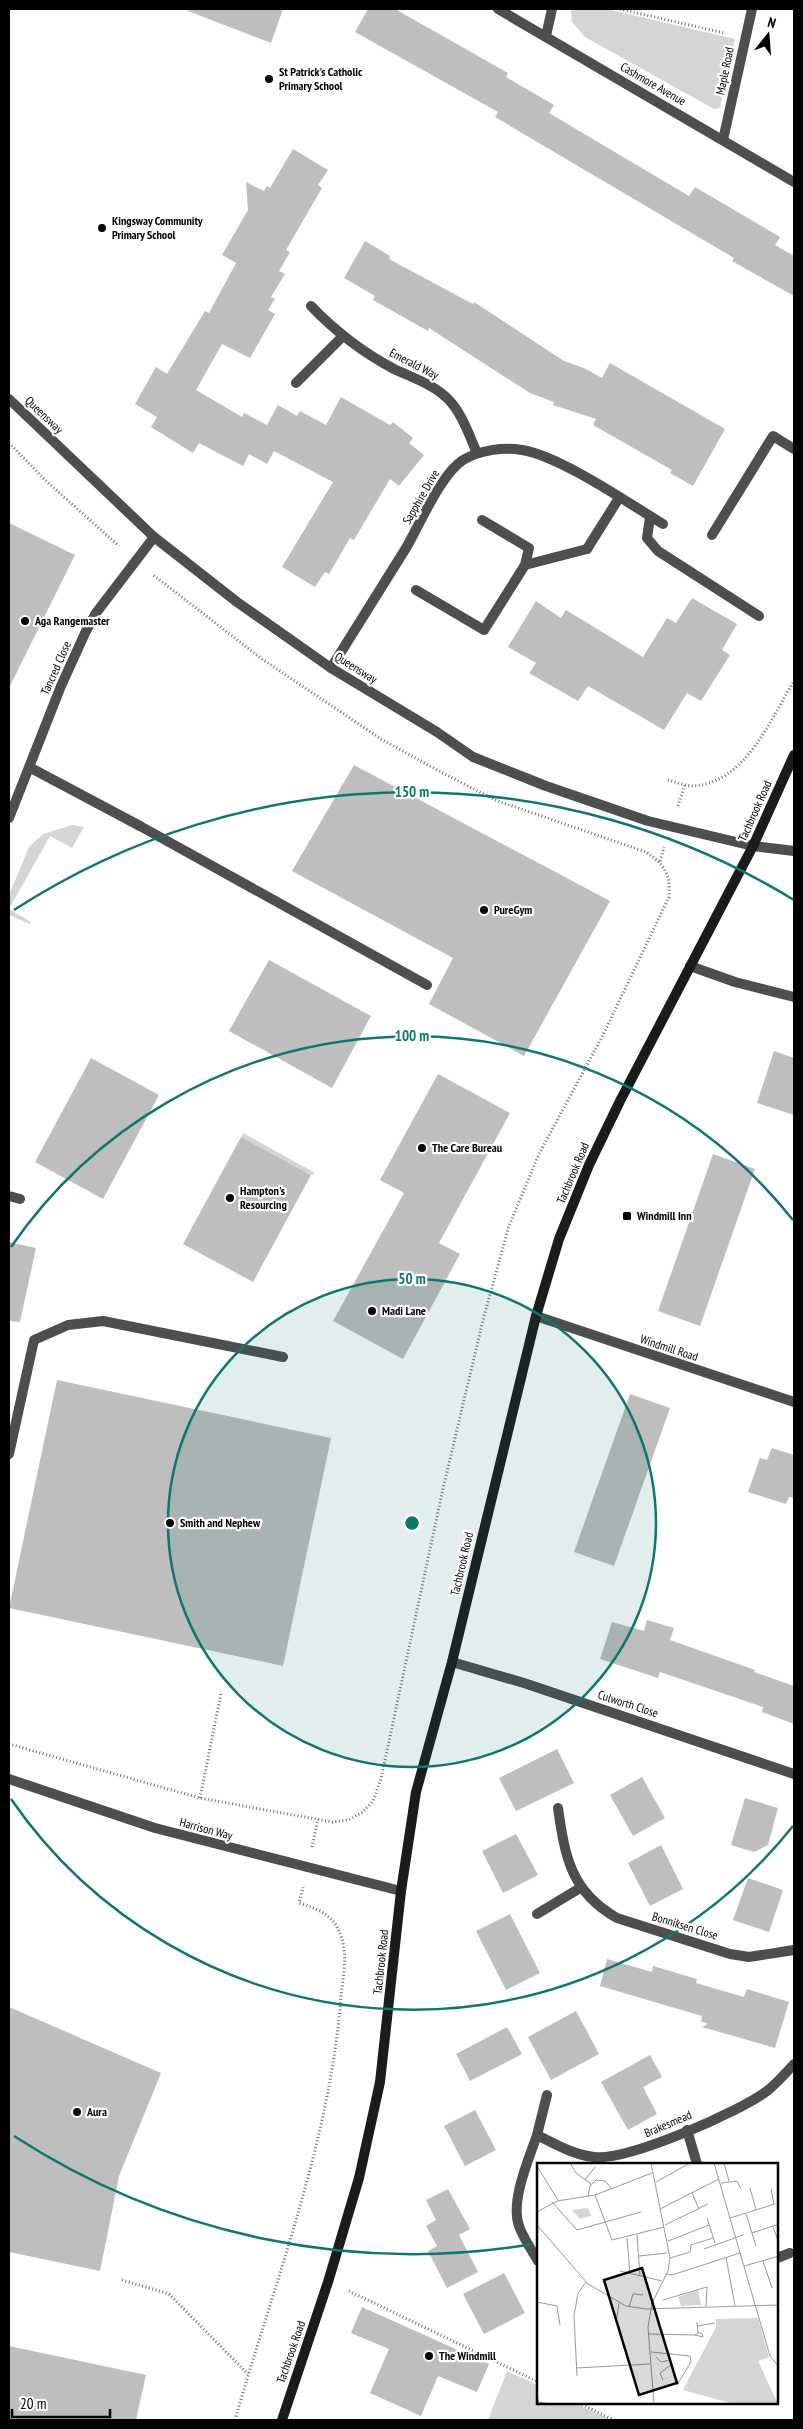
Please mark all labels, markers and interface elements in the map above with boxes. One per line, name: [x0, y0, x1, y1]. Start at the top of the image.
north arrow: [743, 10, 793, 60]
text: N: [766, 13, 778, 32]
street label: Maple Road: [712, 46, 737, 96]
street label: Cashmore Avenue: [618, 59, 689, 108]
place label: St Patrick's Catholic Primary School: [279, 64, 363, 93]
marker: St Patrick's Catholic Primary School: [263, 73, 275, 85]
place label: Kingsway Community Primary School: [112, 213, 203, 242]
marker: Kingsway Community Primary School: [96, 222, 108, 234]
street label: Emerald Way: [387, 345, 442, 383]
street label: Queensway: [22, 393, 67, 437]
street label: Sapphire Drive: [399, 467, 442, 527]
place label: Aga Rangemaster: [34, 613, 110, 628]
marker: Aga Rangemaster: [19, 615, 31, 627]
street label: Tancred Close: [37, 639, 74, 697]
street label: Queensway: [332, 649, 381, 687]
street label: Tachbrook Road: [734, 778, 775, 844]
text: 150 m: [395, 782, 429, 801]
place label: PureGym: [494, 902, 532, 917]
marker: PureGym: [478, 904, 490, 916]
text: 100 m: [395, 1026, 429, 1045]
place label: The Care Bureau: [432, 1140, 502, 1155]
street label: Tachbrook Road: [553, 1140, 592, 1206]
marker: The Care Bureau: [416, 1142, 428, 1154]
place label: Hampton's Resourcing: [240, 1183, 287, 1212]
marker: Hampton's Resourcing: [224, 1192, 236, 1204]
place label: Windmill Inn: [636, 1208, 692, 1223]
marker: Windmill Inn: [621, 1210, 633, 1222]
text: 50 m: [398, 1269, 426, 1288]
place label: Madi Lane: [382, 1303, 426, 1318]
marker: Madi Lane: [366, 1305, 378, 1317]
street label: Windmill Road: [638, 1331, 700, 1364]
centre of rings: [403, 1514, 421, 1532]
place label: Smith and Nephew: [180, 1515, 261, 1530]
marker: Smith and Nephew: [164, 1517, 176, 1529]
street label: Tachbrook Road: [447, 1531, 476, 1597]
street label: Culworth Close: [596, 1687, 660, 1720]
street label: Harrison Way: [178, 1814, 235, 1843]
street label: Bonniksen Close: [650, 1908, 720, 1943]
street label: Tachbrook Road: [370, 1929, 391, 1995]
place label: Aura: [86, 2104, 107, 2119]
marker: Aura: [71, 2106, 83, 2118]
street label: Brakesmead: [642, 2107, 694, 2140]
inset map: [537, 2163, 778, 2404]
street label: Tachbrook Road: [273, 2319, 308, 2385]
place label: The Windmill: [439, 2348, 496, 2363]
marker: The Windmill: [423, 2350, 435, 2362]
scale bar: [12, 2386, 110, 2418]
text: 20 m: [20, 2394, 46, 2413]

